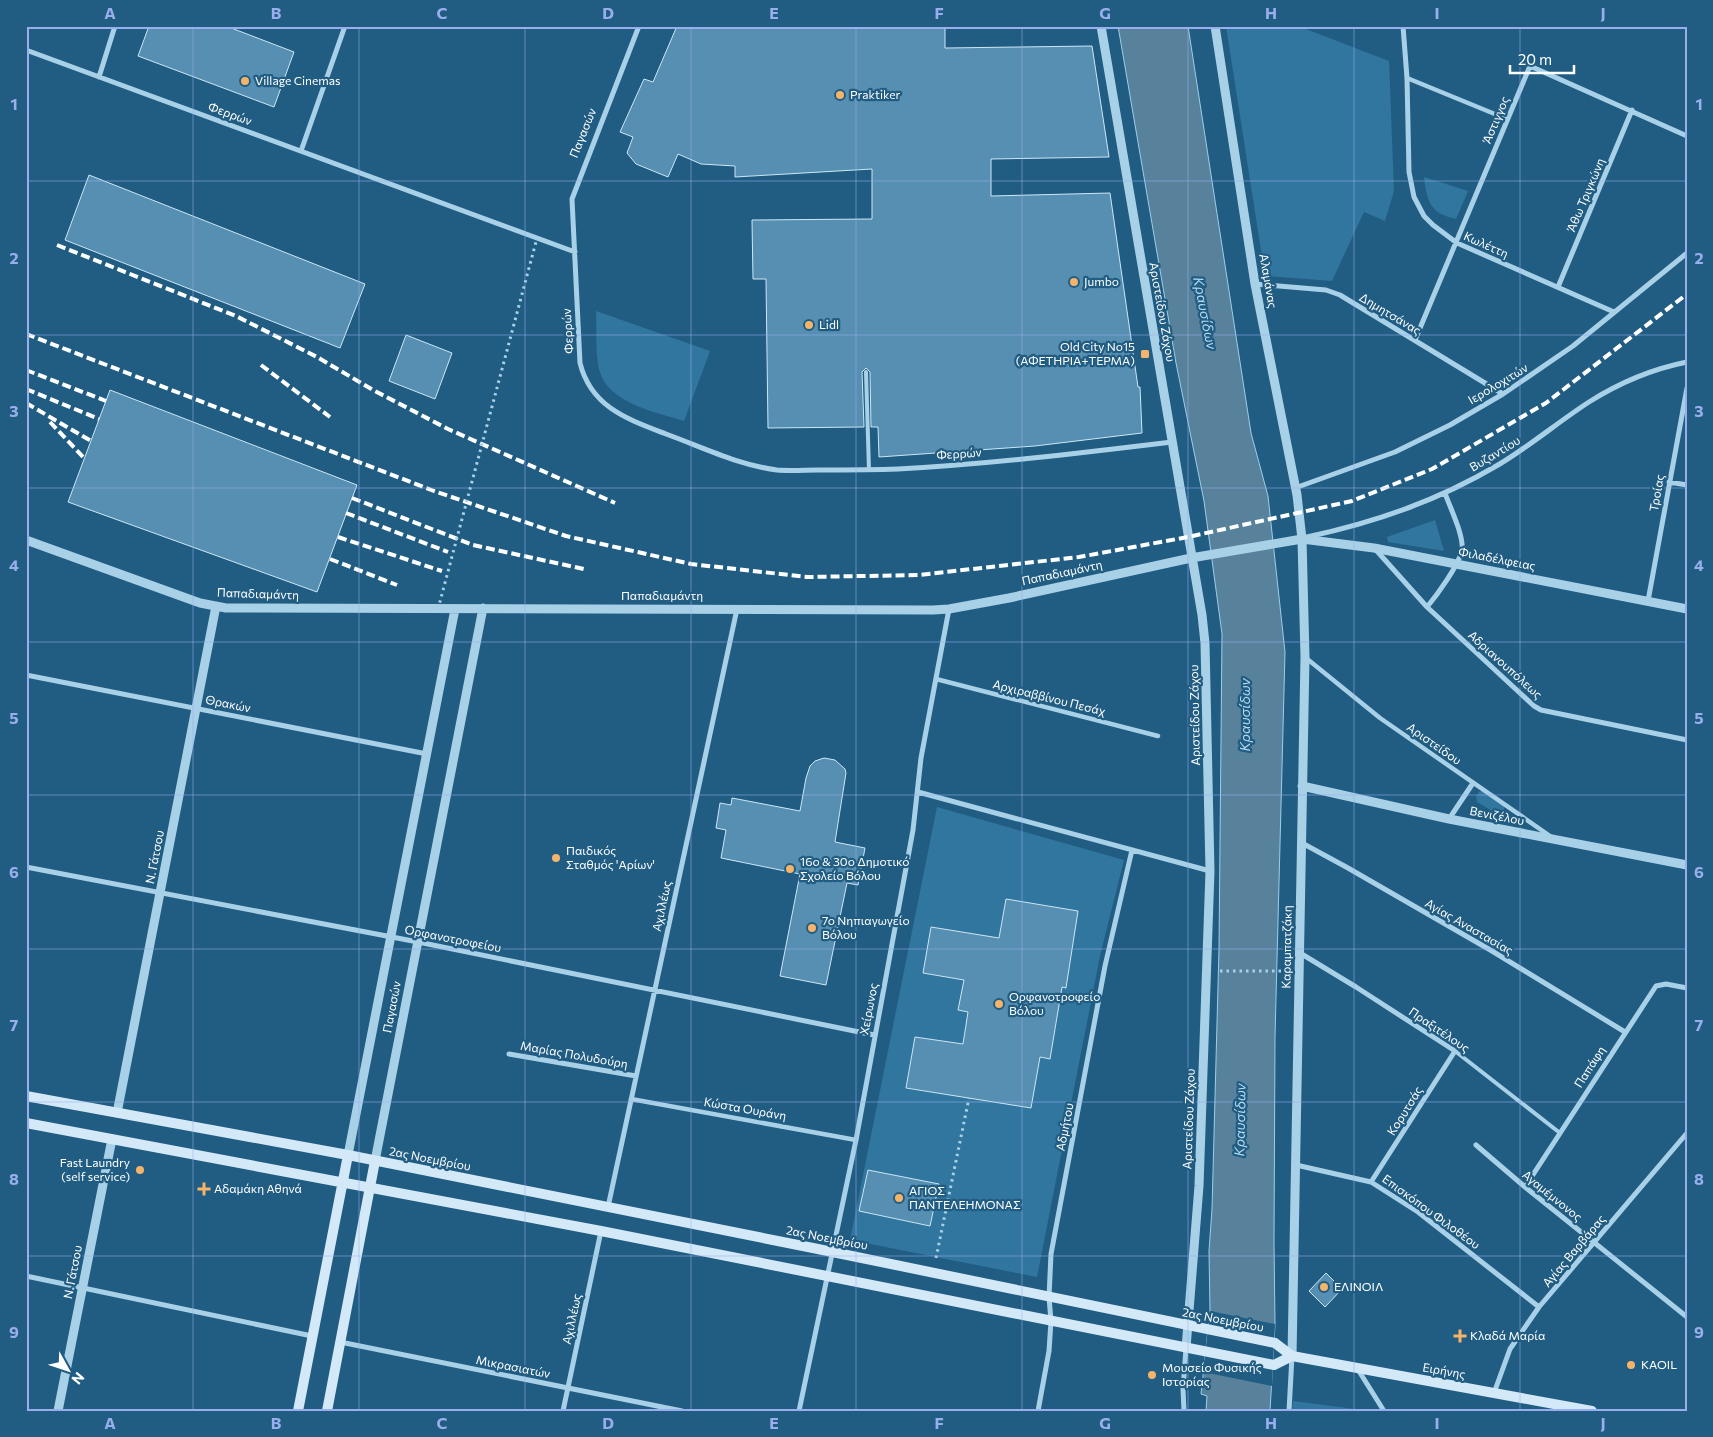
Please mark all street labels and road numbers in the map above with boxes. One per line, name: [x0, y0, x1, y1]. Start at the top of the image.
street label: Άστιγγος: [1479, 94, 1511, 146]
street label: Φερρών: [207, 99, 254, 127]
street label: Παγασών: [566, 106, 598, 159]
street label: Άθω Τριγκώνη: [1563, 156, 1607, 234]
street label: Κωλέττη: [1462, 228, 1511, 260]
street label: Αλαμάνας: [1257, 252, 1281, 309]
street label: Αριστείδου Ζάχου: [1147, 261, 1179, 363]
street label: Δημητσάνας: [1357, 289, 1424, 337]
street label: Φερρών: [559, 308, 575, 354]
street label: Ιερολοχιτών: [1465, 360, 1530, 406]
street label: Βυζαντίου: [1467, 432, 1523, 474]
street label: Φερρών: [936, 444, 982, 462]
street label: Τροίας: [1646, 473, 1666, 513]
street label: Φιλαδέλφειας: [1457, 544, 1537, 572]
street label: Παπαδιαμάντη: [1020, 557, 1103, 587]
street label: Παπαδιαμάντη: [217, 585, 299, 601]
street label: Παπαδιαμάντη: [621, 588, 703, 602]
street label: Αδριανουπόλεως: [1466, 627, 1546, 701]
street label: Αριστείδου Ζάχου: [1186, 664, 1202, 766]
street label: Αρχιραββίνου Πεσάχ: [991, 676, 1108, 718]
street label: Θρακών: [204, 692, 252, 714]
street label: Αριστείδου: [1405, 719, 1465, 767]
street label: Βενιζέλου: [1469, 803, 1526, 827]
street label: Ν. Γάτσου: [142, 828, 166, 885]
street label: Αχιλλέως: [649, 879, 673, 932]
street label: Αγίας Αναστασίας: [1423, 895, 1516, 957]
street label: Καραμπατζάκη: [1278, 905, 1294, 989]
street label: Ορφανοτροφείου: [404, 922, 503, 954]
street label: Παγασών: [379, 980, 403, 1034]
street label: Χείρωνος: [856, 982, 880, 1036]
street label: Πραξιτέλους: [1407, 1004, 1473, 1055]
street label: Μαρίας Πολυδούρη: [519, 1038, 629, 1070]
street label: Παπάφη: [1571, 1043, 1608, 1090]
street label: Αριστείδου Ζάχου: [1179, 1068, 1197, 1170]
street label: Κορυτσάς: [1384, 1083, 1425, 1138]
street label: Κώστα Ουράνη: [703, 1094, 788, 1122]
street label: Αδμήτου: [1053, 1101, 1076, 1152]
street label: 2ας Νοεμβρίου: [388, 1143, 473, 1173]
street label: Αγαμέμνονος: [1520, 1167, 1585, 1224]
street label: Επισκόπου Φιλοθέου: [1380, 1171, 1483, 1251]
street label: Αγίας Βαρβάρας: [1539, 1211, 1608, 1289]
street label: 2ας Νοεμβρίου: [785, 1222, 870, 1252]
street label: Ν. Γάτσου: [60, 1243, 84, 1300]
street label: Αχιλλέως: [559, 1292, 583, 1345]
street label: 2ας Νοεμβρίου: [1181, 1304, 1266, 1334]
street label: Μικρασιατών: [475, 1352, 552, 1380]
street label: Ειρήνης: [1422, 1359, 1467, 1381]

